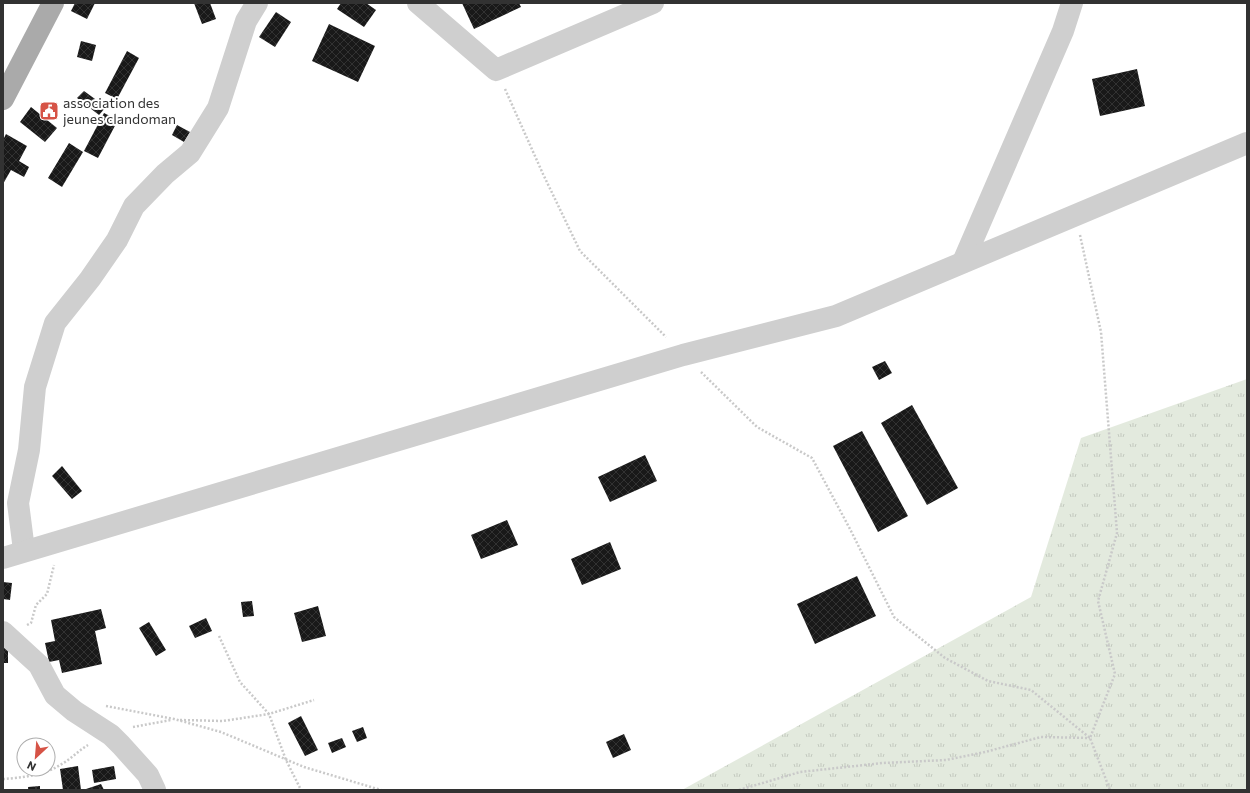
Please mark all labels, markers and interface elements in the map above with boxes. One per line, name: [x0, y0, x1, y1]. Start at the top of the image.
place label: association des jeunes clandoman: [63, 94, 176, 127]
public building icon: association des jeunes clandoman: [38, 100, 60, 122]
north arrow: [16, 737, 56, 777]
text: N: [25, 759, 38, 774]

